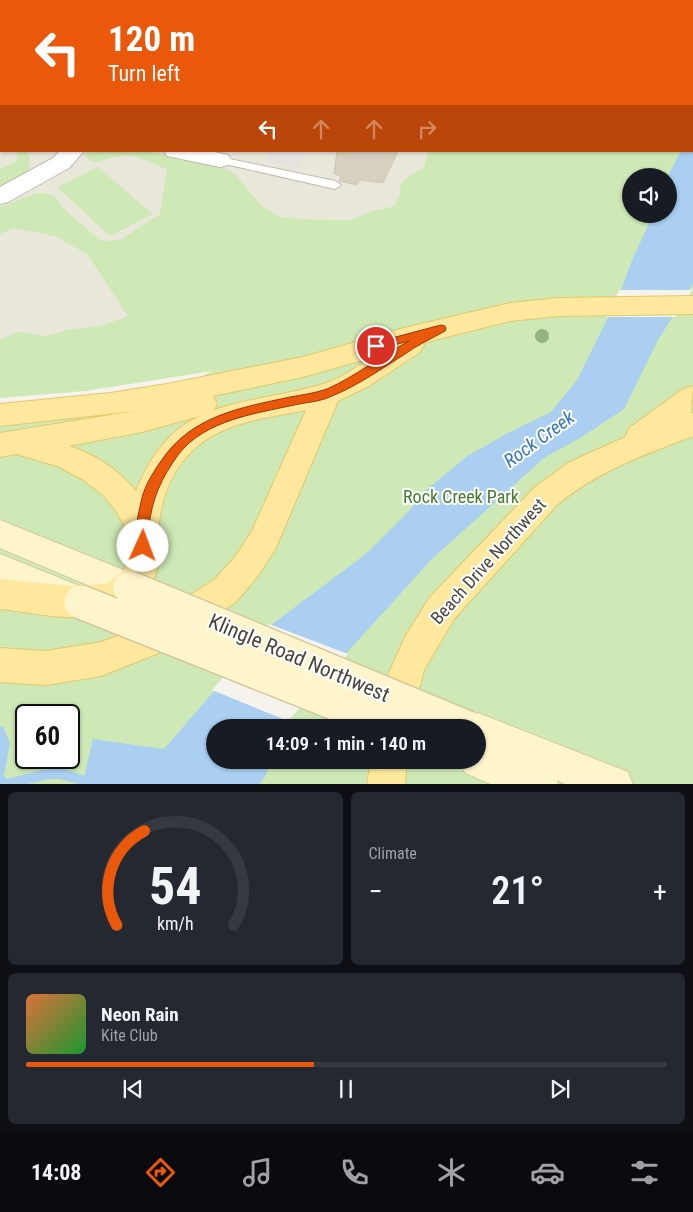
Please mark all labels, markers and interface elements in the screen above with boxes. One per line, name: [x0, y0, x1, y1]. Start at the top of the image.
text: 120 m: [108, 19, 195, 60]
icon: left: [25, 20, 90, 85]
text: Turn left: [108, 61, 180, 86]
icon: left: [254, 115, 282, 143]
icon: ahead: [307, 115, 335, 143]
icon: ahead: [360, 115, 388, 143]
icon: right: [413, 115, 441, 143]
map controls: [622, 168, 677, 223]
button: sound: [622, 168, 677, 223]
pin: [355, 325, 397, 367]
icon: arrive: [362, 332, 390, 360]
water label: Rock Creek: [499, 405, 579, 472]
park label: Rock Creek Park: [403, 486, 519, 507]
street label: Beach Drive Northwest: [426, 494, 550, 628]
position arrow: [116, 519, 168, 571]
street label: Klingle Road Northwest: [205, 609, 393, 707]
speed limit sign: 60: [15, 704, 80, 769]
text: 14:09 · 1 min · 140 m: [266, 732, 426, 755]
text: Climate: [369, 844, 417, 863]
text: 54: [149, 856, 202, 917]
text: 21°: [491, 869, 544, 913]
text: −: [369, 875, 383, 908]
text: +: [653, 875, 667, 908]
text: km/h: [157, 913, 194, 934]
text: Neon Rain: [101, 1003, 179, 1026]
text: Kite Club: [101, 1026, 158, 1045]
icon: previous: [119, 1075, 147, 1103]
icon: pause: [332, 1075, 360, 1103]
icon: next: [546, 1075, 574, 1103]
icon: directions: [143, 1155, 178, 1190]
icon: music: [240, 1155, 275, 1190]
icon: phone: [337, 1155, 372, 1190]
icon: climate: [434, 1155, 469, 1190]
icon: car: [530, 1155, 565, 1190]
icon: filters: [627, 1155, 662, 1190]
text: 14:08: [31, 1160, 81, 1185]

